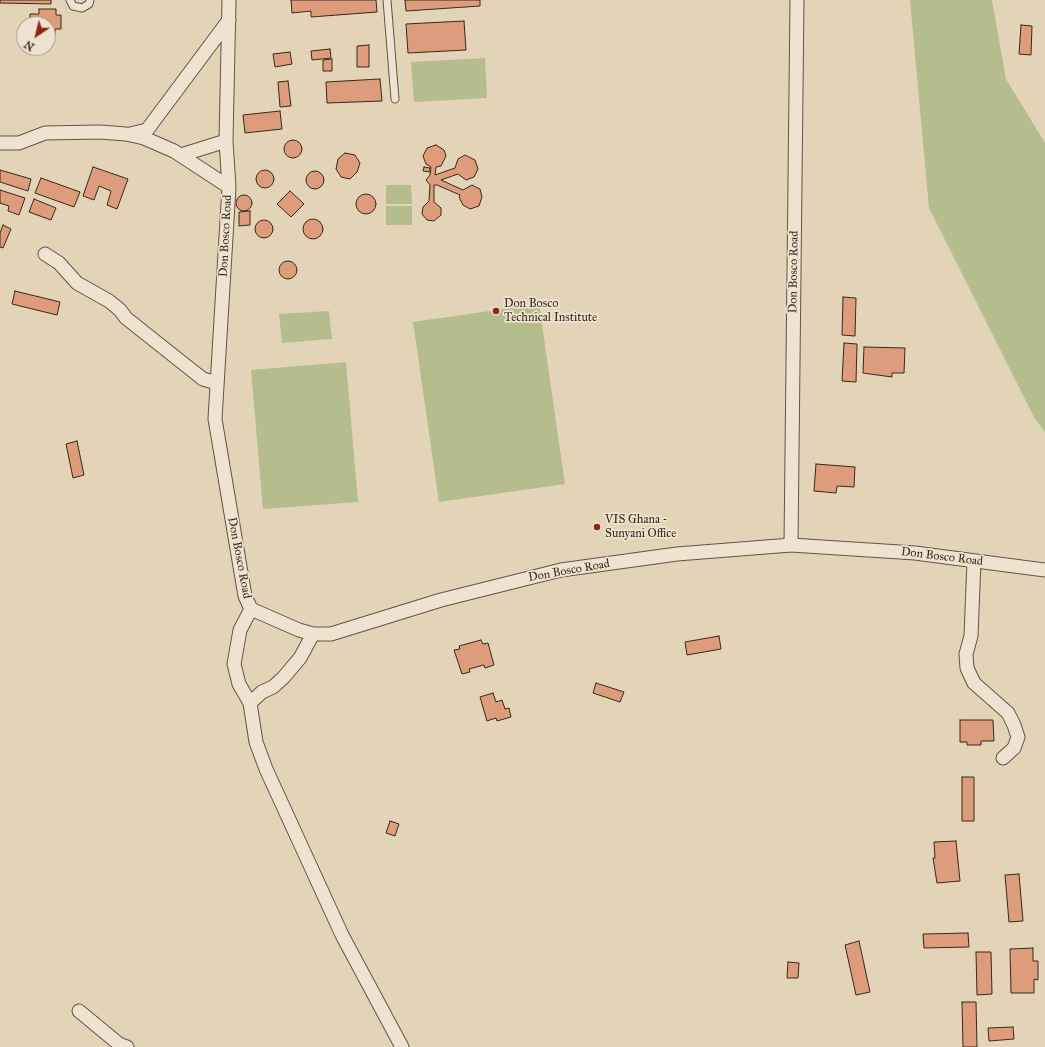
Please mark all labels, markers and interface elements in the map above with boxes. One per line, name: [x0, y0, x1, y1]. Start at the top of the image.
north arrow: [16, 16, 56, 56]
text: N: [22, 37, 37, 53]
street label: Don Bosco Road: [217, 194, 235, 278]
street label: Don Bosco Road: [786, 231, 802, 313]
place label: Don Bosco Technical Institute: [504, 297, 597, 325]
marker: Don Bosco Technical Institute: [491, 306, 501, 316]
place label: VIS Ghana - Sunyani Office: [605, 513, 676, 541]
street label: Don Bosco Road: [224, 516, 254, 600]
marker: VIS Ghana - Sunyani Office: [592, 522, 602, 532]
street label: Don Bosco Road: [900, 545, 984, 569]
street label: Don Bosco Road: [527, 557, 611, 585]

